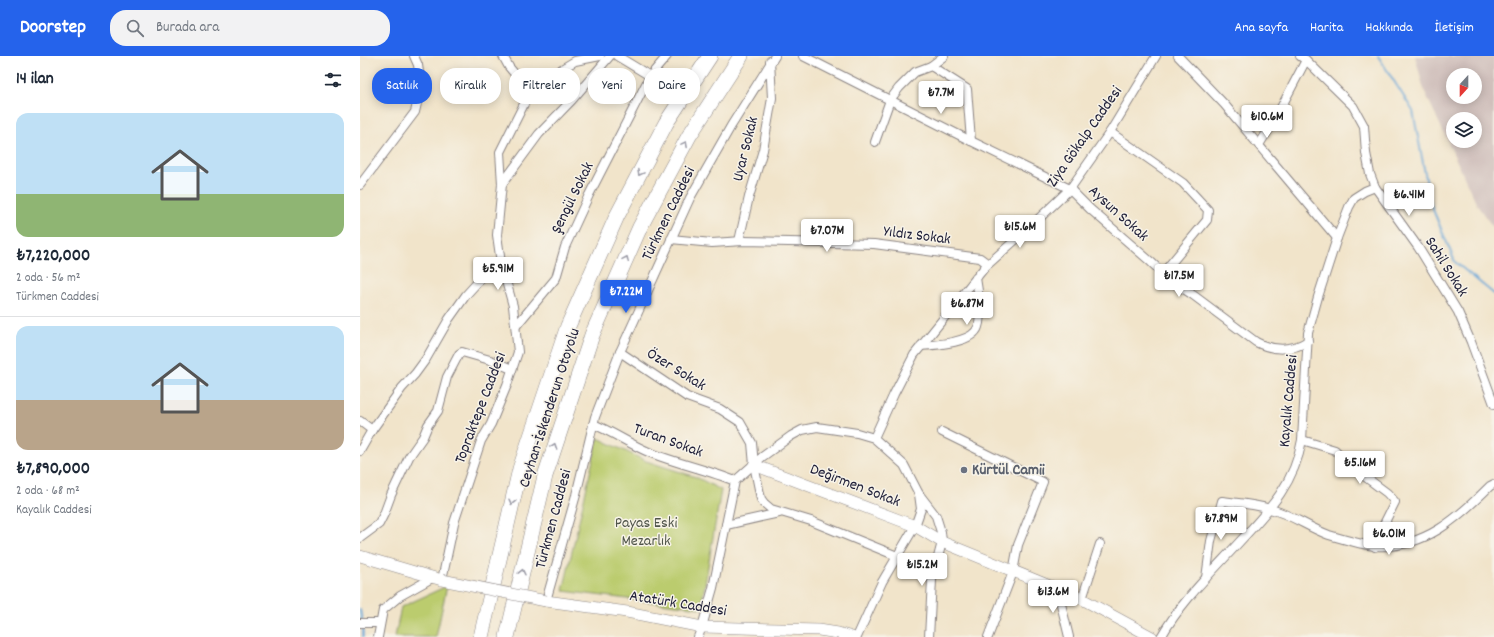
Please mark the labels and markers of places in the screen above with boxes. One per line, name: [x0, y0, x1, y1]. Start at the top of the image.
pin: ₺7.7M: [913, 81, 969, 115]
pin: ₺10.6M: [1234, 105, 1300, 139]
pin: ₺6.41M: [1376, 183, 1442, 217]
pin: ₺15.6M: [987, 215, 1053, 249]
pin: ₺7.07M: [794, 219, 860, 253]
pin: ₺5.91M: [465, 257, 531, 291]
pin: ₺17.5M: [1146, 264, 1212, 298]
pin: ₺7.22M: [593, 280, 659, 314]
pin: ₺6.87M: [934, 292, 1000, 326]
pin: ₺5.16M: [1327, 451, 1393, 485]
place label: Kürtül Camii: [972, 459, 1045, 482]
marker: Kürtül Camii: [959, 465, 969, 475]
pin: ₺7.89M: [1188, 507, 1254, 541]
pin: ₺6.01M: [1356, 522, 1422, 556]
pin: ₺15.2M: [889, 553, 955, 587]
pin: ₺13.6M: [1020, 580, 1086, 614]

